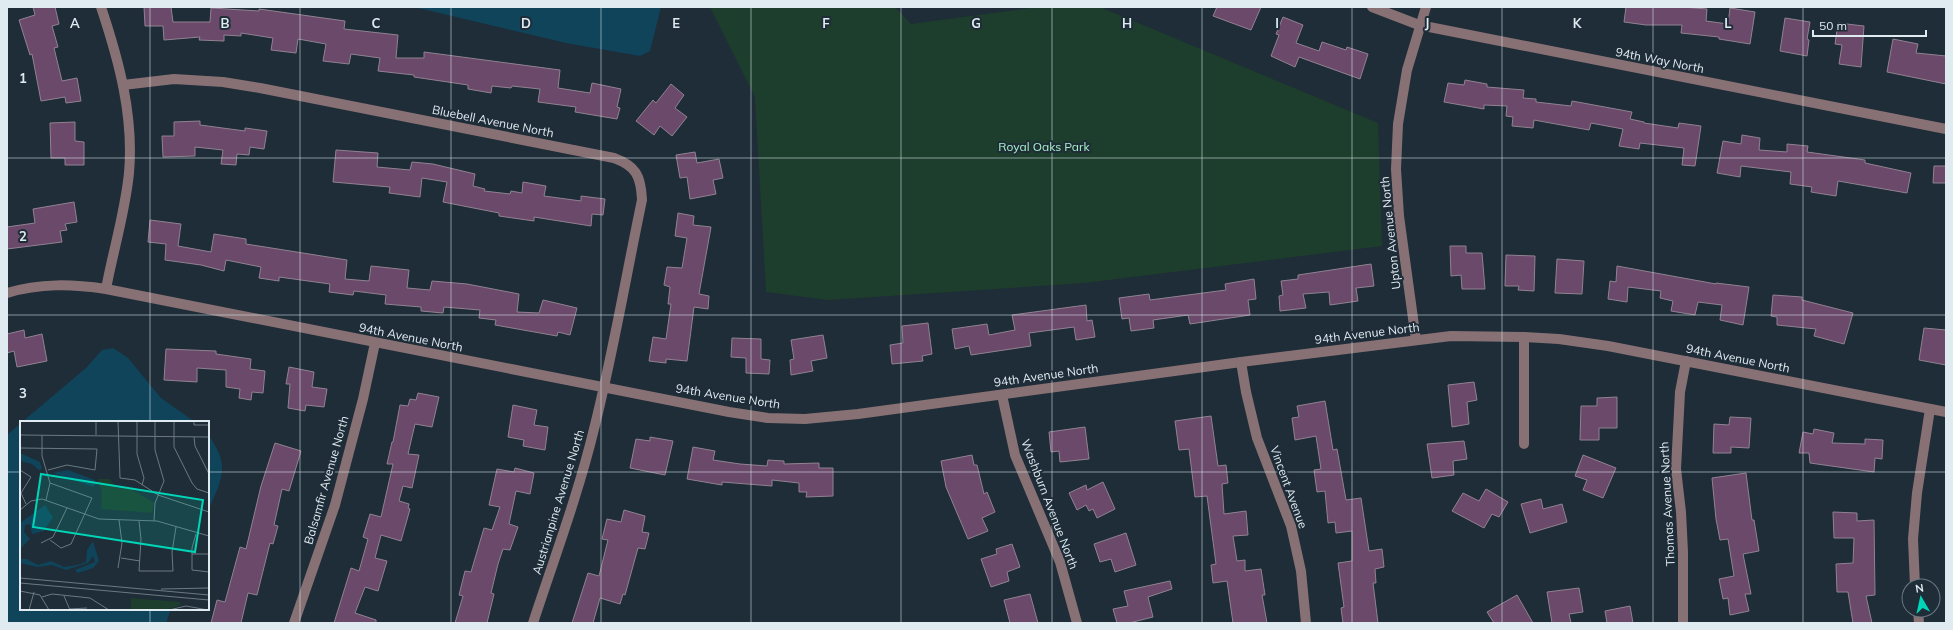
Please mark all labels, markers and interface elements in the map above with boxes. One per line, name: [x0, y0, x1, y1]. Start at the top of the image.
scale bar: [1813, 12, 1926, 38]
text: A: [70, 15, 80, 31]
text: B: [221, 15, 230, 31]
text: C: [372, 15, 381, 31]
text: D: [521, 15, 531, 31]
text: E: [672, 15, 680, 31]
text: F: [822, 15, 830, 31]
text: G: [971, 15, 981, 31]
text: H: [1122, 15, 1132, 31]
text: I: [1275, 15, 1279, 31]
text: J: [1425, 15, 1429, 31]
text: K: [1573, 15, 1583, 31]
text: L: [1724, 15, 1732, 31]
text: 50 m: [1819, 18, 1847, 33]
street label: 94th Way North: [1614, 44, 1706, 76]
text: 1: [19, 70, 27, 86]
street label: Bluebell Avenue North: [431, 102, 555, 140]
park label: Royal Oaks Park: [998, 139, 1090, 154]
street label: Upton Avenue North: [1377, 176, 1403, 290]
text: 2: [19, 228, 27, 244]
street label: 94th Avenue North: [1314, 319, 1420, 347]
street label: 94th Avenue North: [358, 320, 464, 354]
street label: 94th Avenue North: [1685, 341, 1791, 375]
street label: 94th Avenue North: [993, 360, 1099, 390]
street label: 94th Avenue North: [675, 380, 781, 412]
text: 3: [19, 385, 27, 401]
street label: Balsamfir Avenue North: [300, 414, 352, 546]
inset map: [20, 421, 209, 610]
street label: Austrianpine Avenue North: [529, 428, 587, 576]
street label: Washburn Avenue North: [1018, 437, 1082, 571]
street label: Thomas Avenue North: [1656, 441, 1678, 567]
street label: Vincent Avenue: [1267, 444, 1311, 530]
north arrow: [1901, 578, 1941, 618]
text: N: [1914, 581, 1925, 596]

